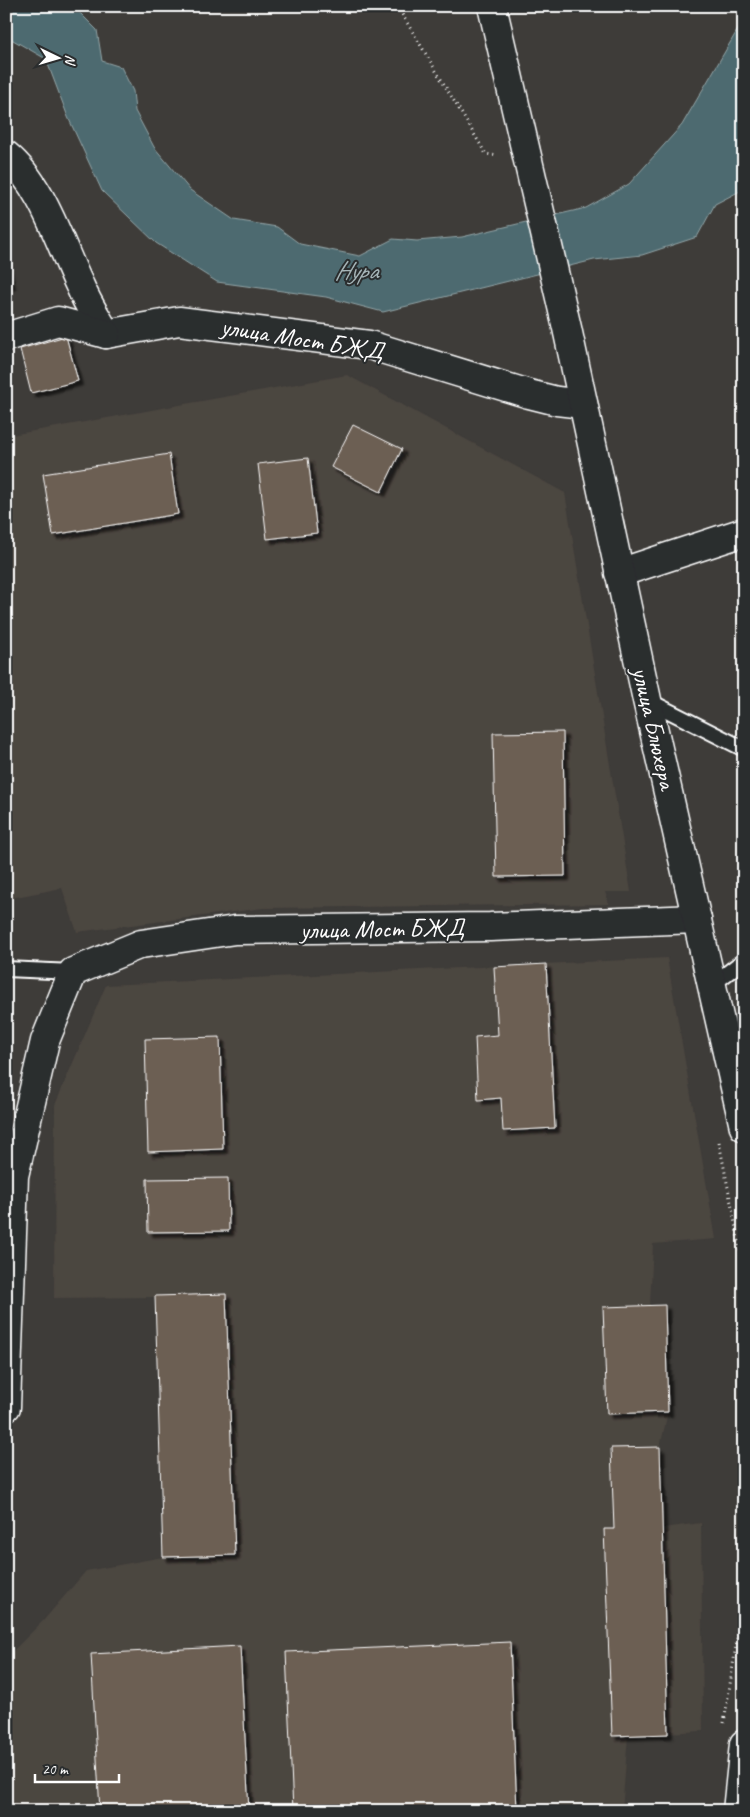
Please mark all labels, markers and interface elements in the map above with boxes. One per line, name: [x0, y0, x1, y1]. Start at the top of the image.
north arrow: [32, 32, 82, 82]
text: N: [61, 54, 79, 66]
water label: Нура: [334, 254, 380, 287]
street label: улица Мост БЖД: [217, 310, 387, 368]
street label: улица Блюхера: [624, 662, 684, 795]
street label: улица Мост БЖД: [298, 912, 466, 946]
scale bar: [35, 1752, 119, 1784]
text: 20 m: [42, 1760, 69, 1779]

